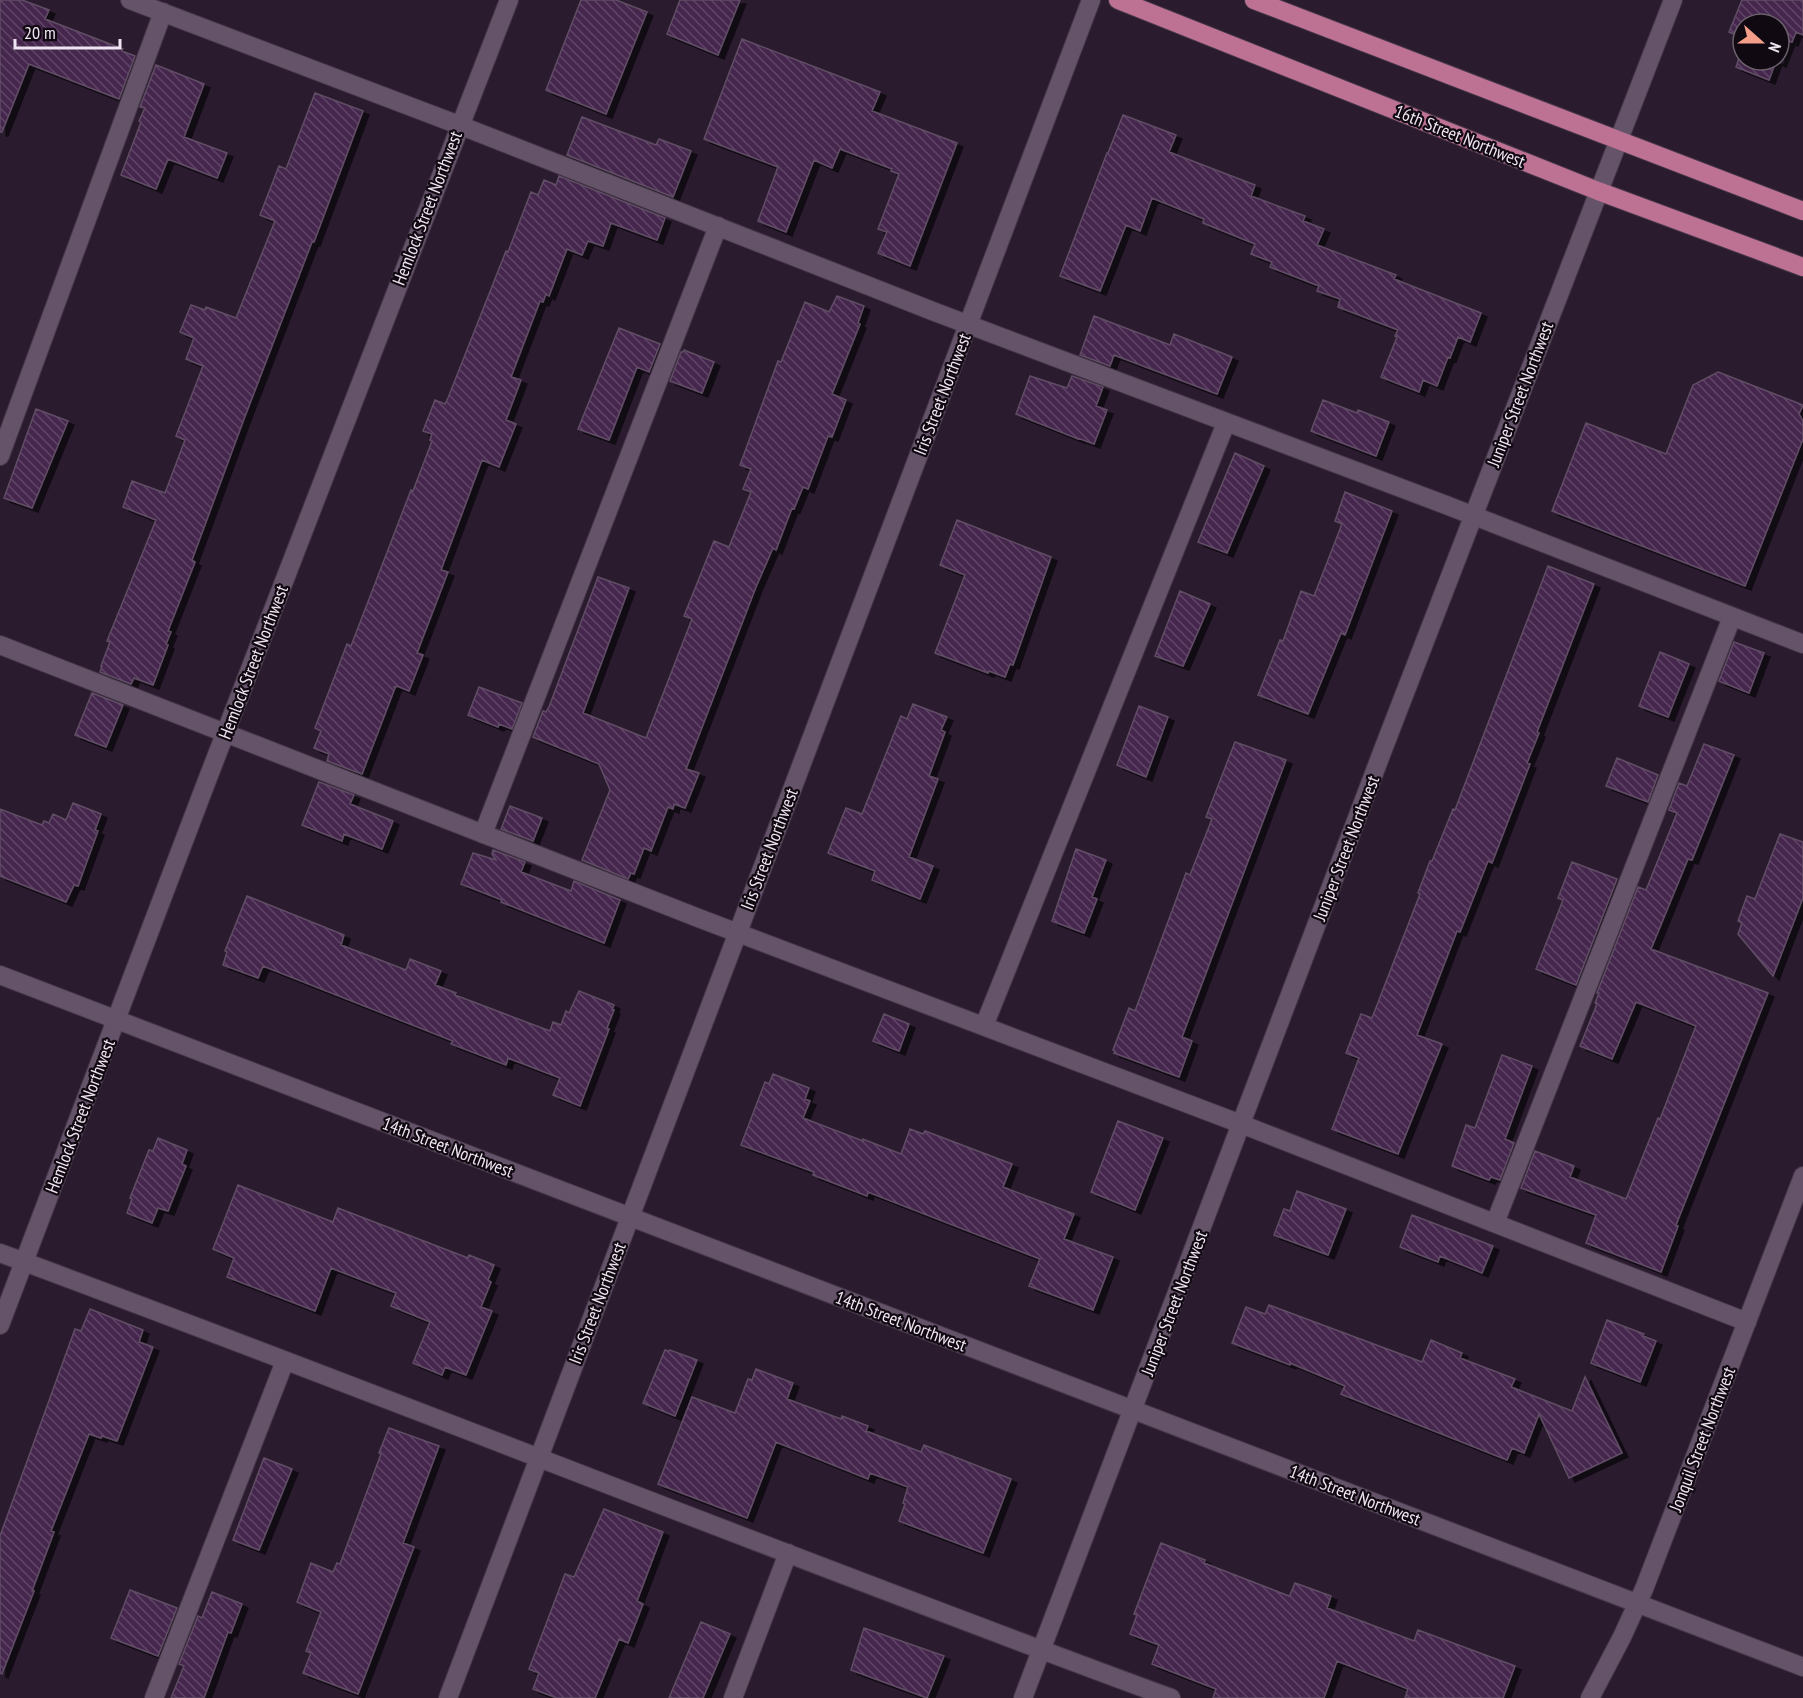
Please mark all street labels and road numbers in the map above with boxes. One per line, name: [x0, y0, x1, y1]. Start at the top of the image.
street label: 16th Street Northwest: [1391, 99, 1529, 173]
street label: Hemlock Street Northwest: [387, 128, 467, 288]
street label: Juniper Street Northwest: [1481, 318, 1558, 471]
street label: Iris Street Northwest: [908, 330, 976, 458]
street label: Hemlock Street Northwest: [213, 582, 293, 742]
street label: Juniper Street Northwest: [1307, 772, 1384, 925]
street label: Iris Street Northwest: [735, 785, 803, 913]
street label: Hemlock Street Northwest: [40, 1036, 120, 1196]
street label: 14th Street Northwest: [379, 1111, 517, 1183]
street label: Juniper Street Northwest: [1135, 1227, 1212, 1380]
street label: Iris Street Northwest: [563, 1239, 631, 1367]
street label: 14th Street Northwest: [832, 1285, 970, 1357]
street label: Jonquil Street Northwest: [1663, 1363, 1740, 1516]
street label: 14th Street Northwest: [1286, 1459, 1424, 1531]

